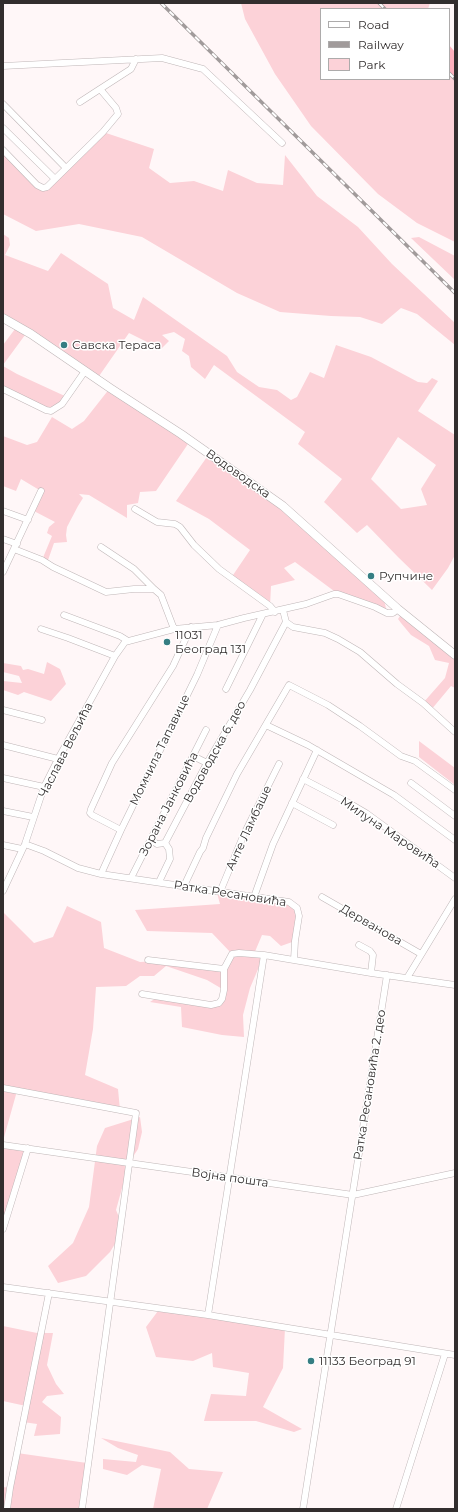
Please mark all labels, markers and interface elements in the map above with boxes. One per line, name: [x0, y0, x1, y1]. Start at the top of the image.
legend: [320, 8, 450, 80]
text: Road: [358, 17, 389, 32]
text: Railway: [358, 37, 404, 52]
text: Park: [358, 57, 385, 72]
place label: Савска Тераса: [72, 338, 161, 352]
marker: Савска Тераса: [59, 340, 69, 350]
street label: Водоводска: [203, 446, 273, 502]
place label: Рупчине: [379, 569, 433, 583]
marker: Рупчине: [366, 571, 376, 581]
place label: 11031 Београд 131: [175, 628, 246, 656]
marker: 11031 Београд 131: [162, 637, 172, 647]
street label: Момчила Тапавице: [127, 692, 193, 808]
street label: Водоводска 6. део: [181, 698, 249, 806]
street label: Часлава Вељића: [36, 700, 96, 800]
street label: Зорана Јанковића: [136, 750, 202, 858]
street label: Анте Ламбаше: [223, 783, 275, 873]
street label: Милуна Маровића: [337, 794, 443, 872]
street label: Ратка Ресановића: [173, 878, 287, 910]
street label: Дерванова: [337, 901, 405, 949]
street label: Ратка Ресановића 2. део: [351, 1009, 389, 1161]
street label: Војна пошта: [191, 1165, 269, 1191]
place label: 11133 Београд 91: [319, 1354, 416, 1368]
marker: 11133 Београд 91: [306, 1356, 316, 1366]

